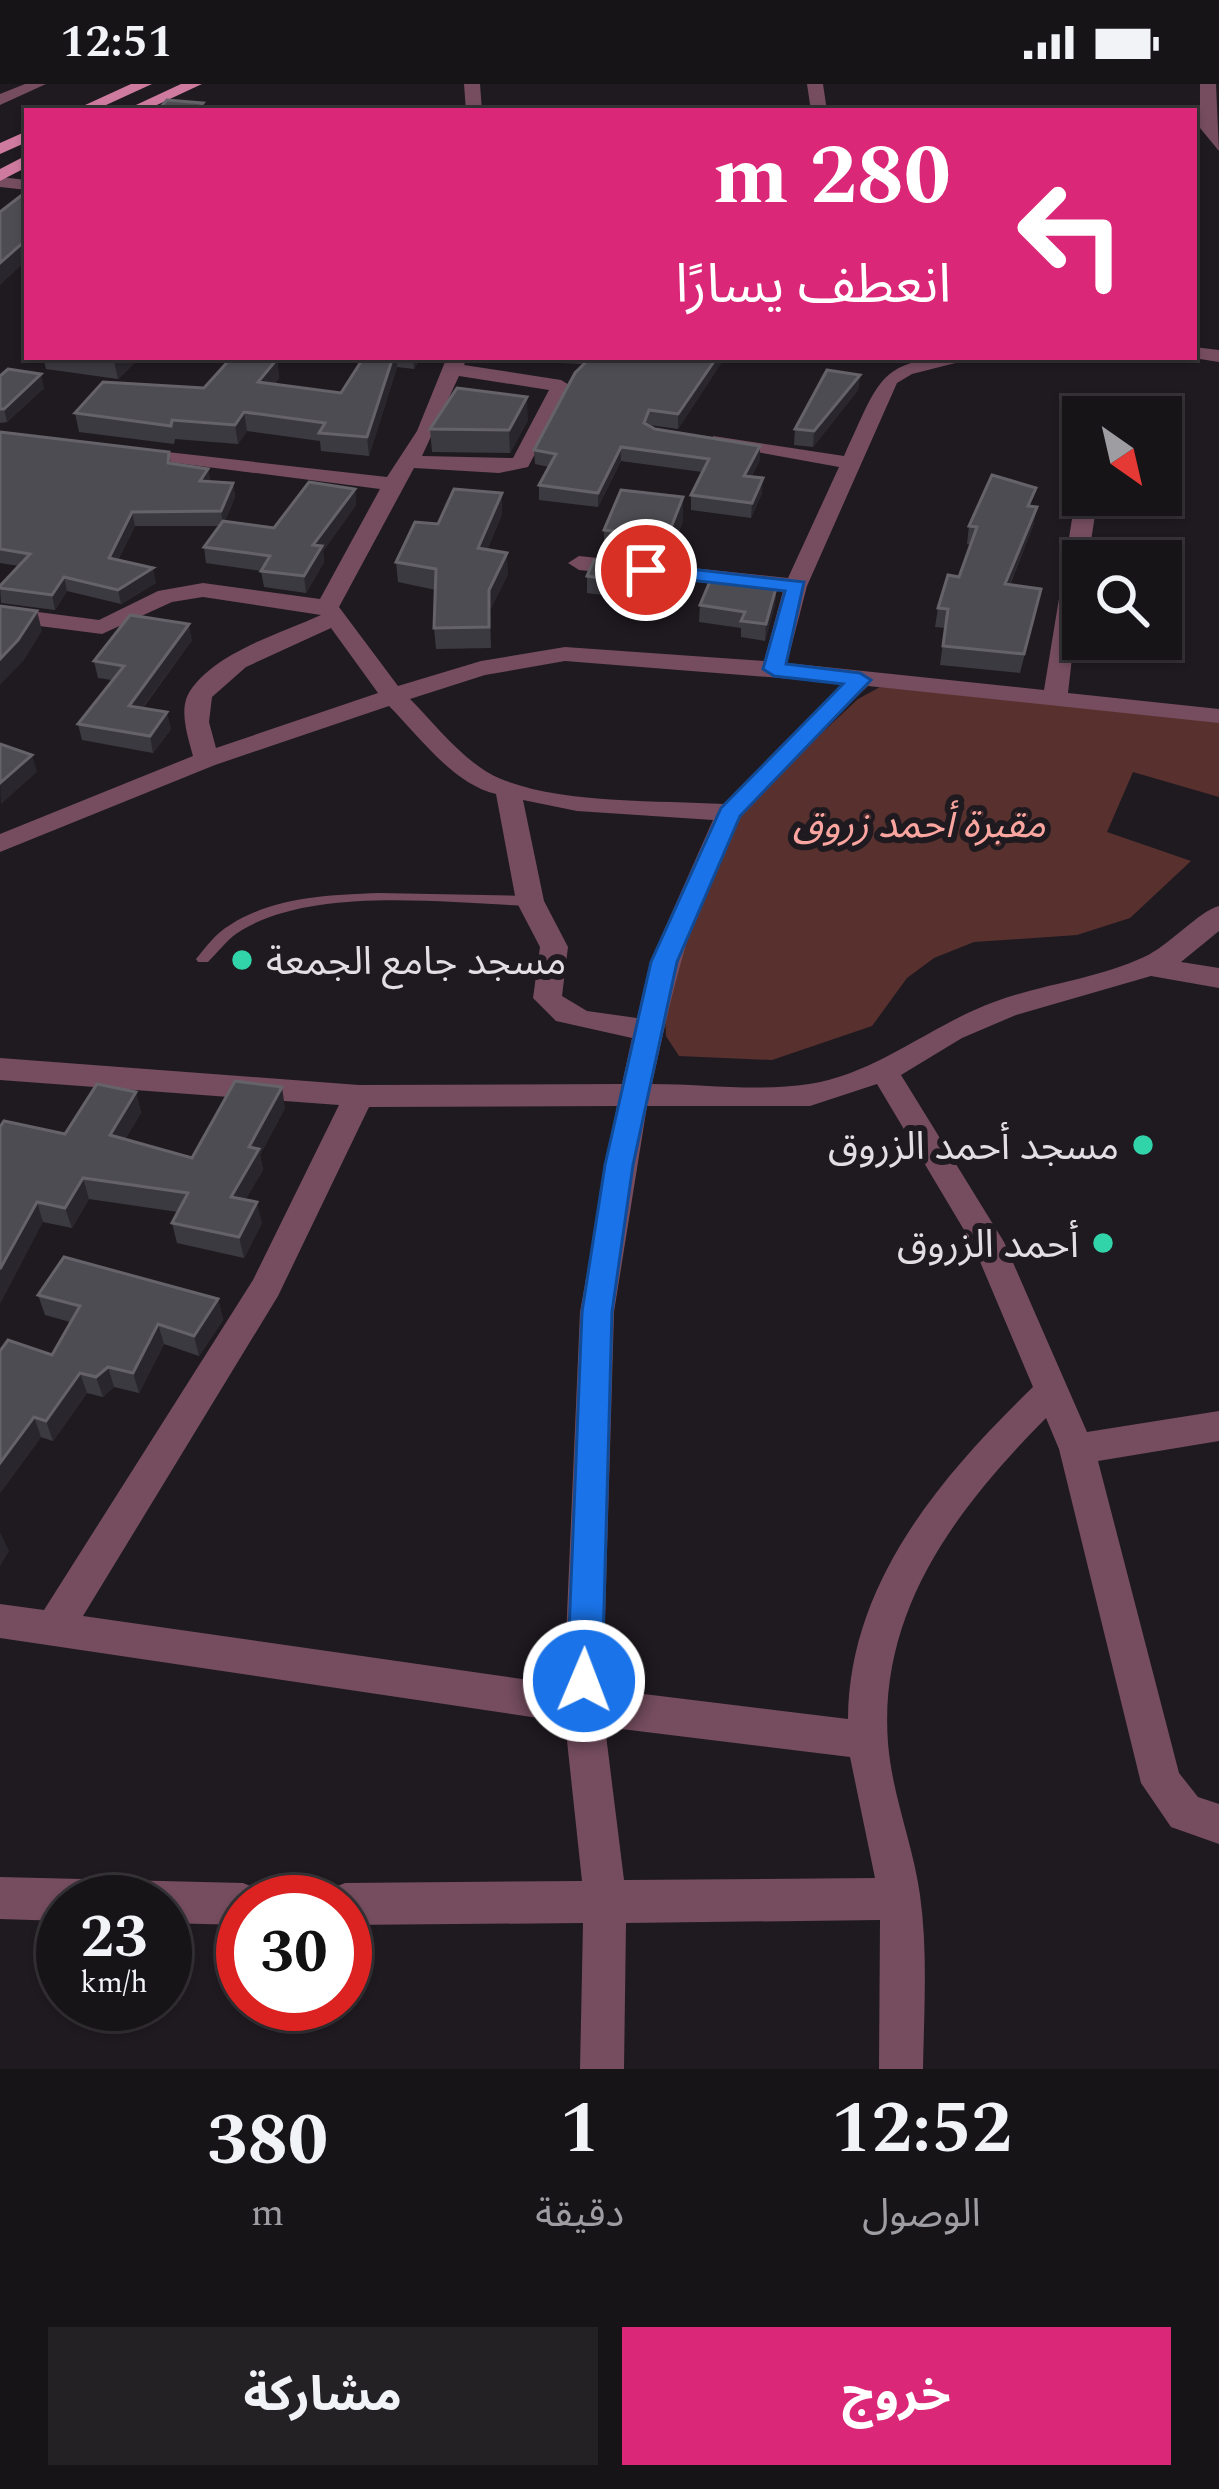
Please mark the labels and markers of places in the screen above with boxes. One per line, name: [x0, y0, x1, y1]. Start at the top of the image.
pin: [595, 519, 697, 621]
place label: مسجد جامع الجمعة: [266, 933, 566, 992]
marker: مسجد جامع الجمعة: [229, 947, 255, 973]
place label: مسجد أحمد الزروق: [828, 1118, 1119, 1177]
marker: مسجد أحمد الزروق: [1130, 1132, 1156, 1158]
place label: أحمد الزروق: [897, 1216, 1079, 1275]
marker: أحمد الزروق: [1090, 1230, 1116, 1256]

